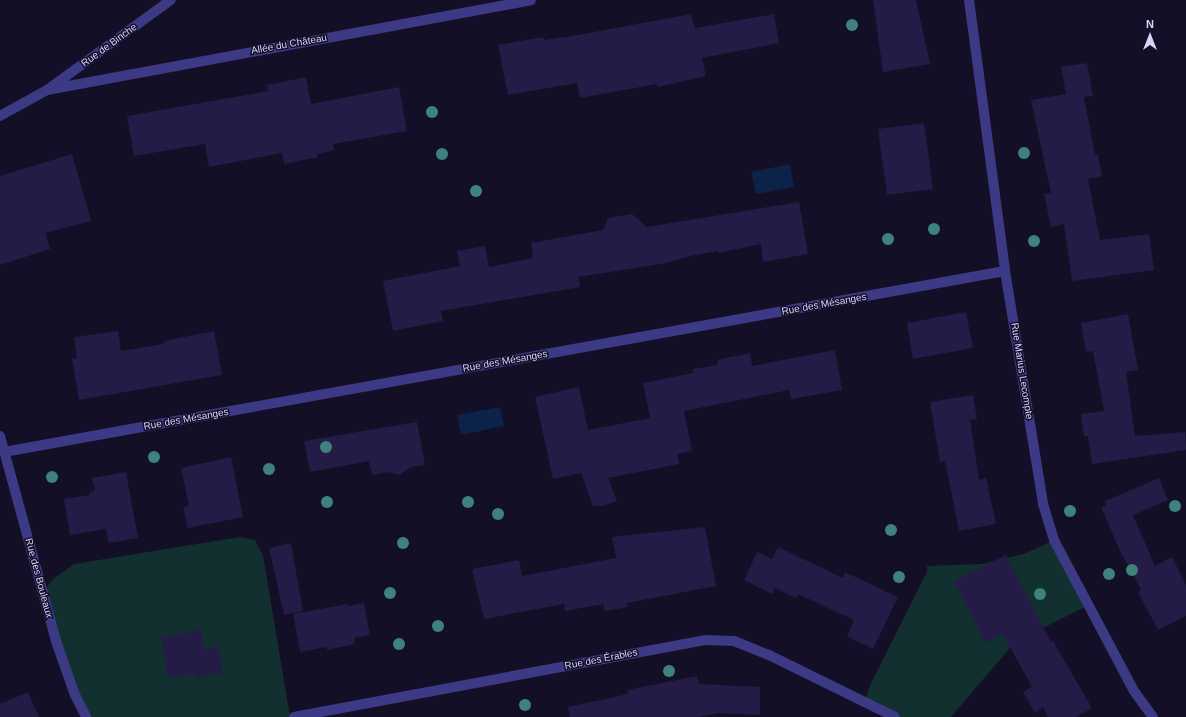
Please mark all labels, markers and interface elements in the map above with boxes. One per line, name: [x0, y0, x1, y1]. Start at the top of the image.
north arrow: [1130, 16, 1170, 56]
text: N: [1146, 18, 1154, 30]
street label: Rue de Binche: [79, 21, 139, 69]
street label: Allée du Château: [250, 31, 328, 57]
street label: Rue des Mésanges: [781, 291, 867, 317]
street label: Rue Marius Lecompte: [1008, 322, 1036, 420]
street label: Rue des Mésanges: [462, 348, 548, 374]
street label: Rue des Mésanges: [143, 406, 229, 432]
street label: Rue des Bouleaux: [23, 537, 55, 619]
street label: Rue des Érables: [564, 646, 638, 672]

